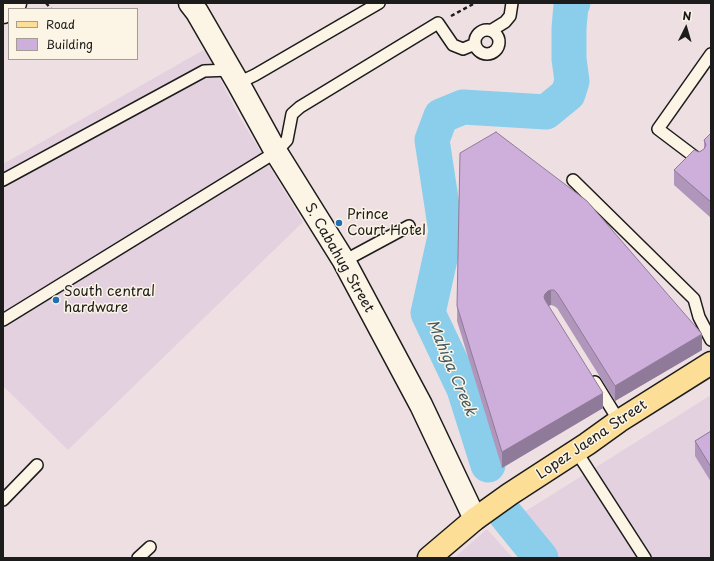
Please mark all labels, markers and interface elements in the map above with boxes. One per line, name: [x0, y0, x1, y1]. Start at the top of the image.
text: N: [682, 7, 692, 24]
legend: [8, 8, 138, 60]
north arrow: [666, 8, 706, 48]
text: Road: [46, 15, 75, 33]
text: Building: [46, 35, 93, 53]
street label: S. Cabahug Street: [301, 200, 377, 316]
place label: Prince Court Hotel: [347, 207, 426, 240]
marker: Prince Court Hotel: [334, 218, 344, 228]
place label: South central hardware: [64, 284, 155, 316]
marker: South central hardware: [51, 295, 61, 305]
water label: Mahiga Creek: [423, 317, 479, 419]
street label: Lopez Jaena Street: [534, 397, 650, 483]

